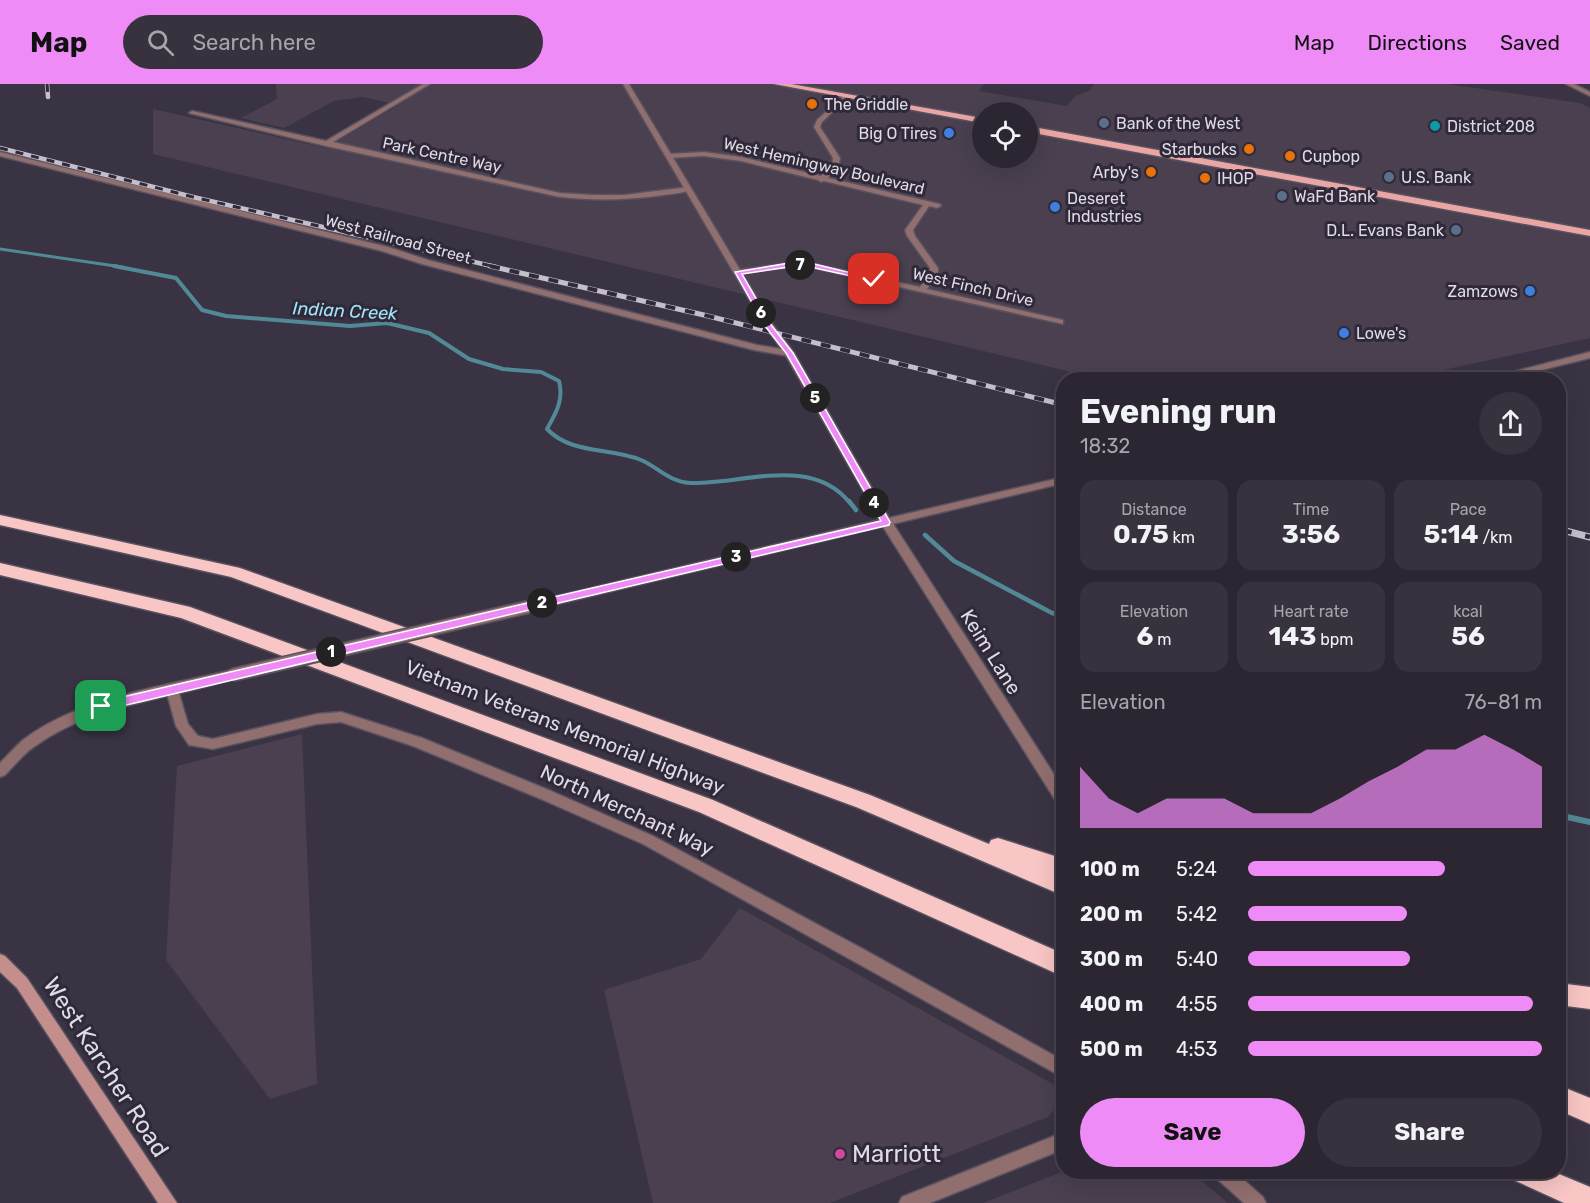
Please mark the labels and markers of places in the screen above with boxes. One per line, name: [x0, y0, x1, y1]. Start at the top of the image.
place label: The Griddle: [824, 95, 908, 114]
marker: The Griddle: [805, 97, 819, 111]
place label: Bank of the West: [1116, 114, 1240, 133]
marker: Bank of the West: [1097, 116, 1111, 130]
place label: District 208: [1447, 117, 1535, 136]
marker: District 208: [1428, 119, 1442, 133]
place label: Big O Tires: [858, 124, 937, 143]
marker: Big O Tires: [942, 126, 956, 140]
place label: Starbucks: [1162, 140, 1237, 159]
marker: Starbucks: [1242, 142, 1256, 156]
place label: Cupbop: [1302, 147, 1360, 166]
marker: Cupbop: [1283, 149, 1297, 163]
place label: Arby's: [1093, 163, 1139, 182]
marker: Arby's: [1144, 165, 1158, 179]
place label: U.S. Bank: [1401, 168, 1472, 187]
place label: IHOP: [1217, 169, 1254, 188]
marker: U.S. Bank: [1382, 170, 1396, 184]
marker: IHOP: [1198, 171, 1212, 185]
place label: WaFd Bank: [1294, 187, 1376, 206]
place label: Deseret Industries: [1067, 189, 1142, 226]
marker: WaFd Bank: [1275, 189, 1289, 203]
marker: Deseret Industries: [1048, 200, 1062, 214]
place label: D.L. Evans Bank: [1326, 221, 1445, 240]
marker: D.L. Evans Bank: [1449, 223, 1463, 237]
pin: 7: [785, 250, 815, 280]
pin: [848, 253, 899, 304]
place label: Zamzows: [1448, 282, 1518, 301]
marker: Zamzows: [1523, 284, 1537, 298]
pin: 6: [746, 298, 776, 328]
place label: Lowe's: [1356, 324, 1406, 343]
marker: Lowe's: [1337, 326, 1351, 340]
pin: 5: [800, 383, 830, 413]
pin: 4: [859, 488, 889, 518]
pin: 3: [721, 542, 751, 572]
pin: 2: [527, 588, 557, 618]
pin: 1: [316, 637, 346, 667]
pin: [75, 680, 126, 731]
place label: Marriott: [852, 1140, 941, 1168]
marker: Marriott: [833, 1147, 847, 1161]

